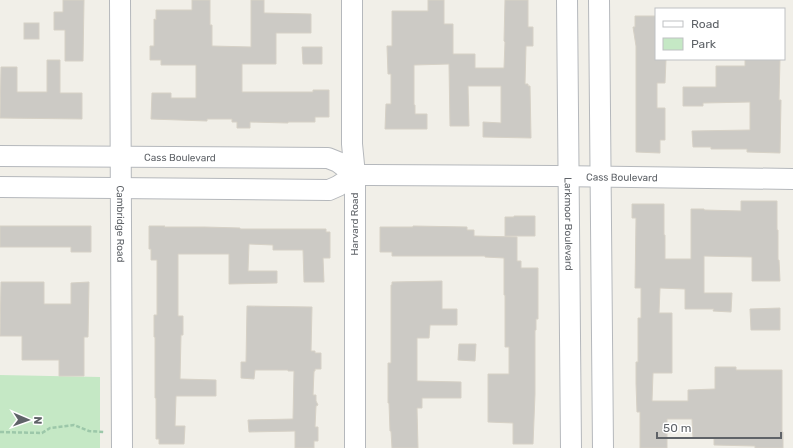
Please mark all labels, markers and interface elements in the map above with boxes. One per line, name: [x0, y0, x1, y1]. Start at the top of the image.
legend: [655, 8, 785, 60]
text: Road: [691, 17, 719, 31]
text: Park: [691, 37, 717, 51]
street label: Cass Boulevard: [144, 152, 216, 164]
street label: Cass Boulevard: [586, 171, 658, 184]
street label: Larkmoor Boulevard: [562, 177, 574, 271]
street label: Cambridge Road: [114, 185, 126, 263]
street label: Harvard Road: [349, 192, 361, 256]
north arrow: [8, 400, 48, 440]
scale bar: [657, 414, 781, 440]
text: N: [31, 416, 44, 425]
text: 50 m: [663, 421, 691, 435]

